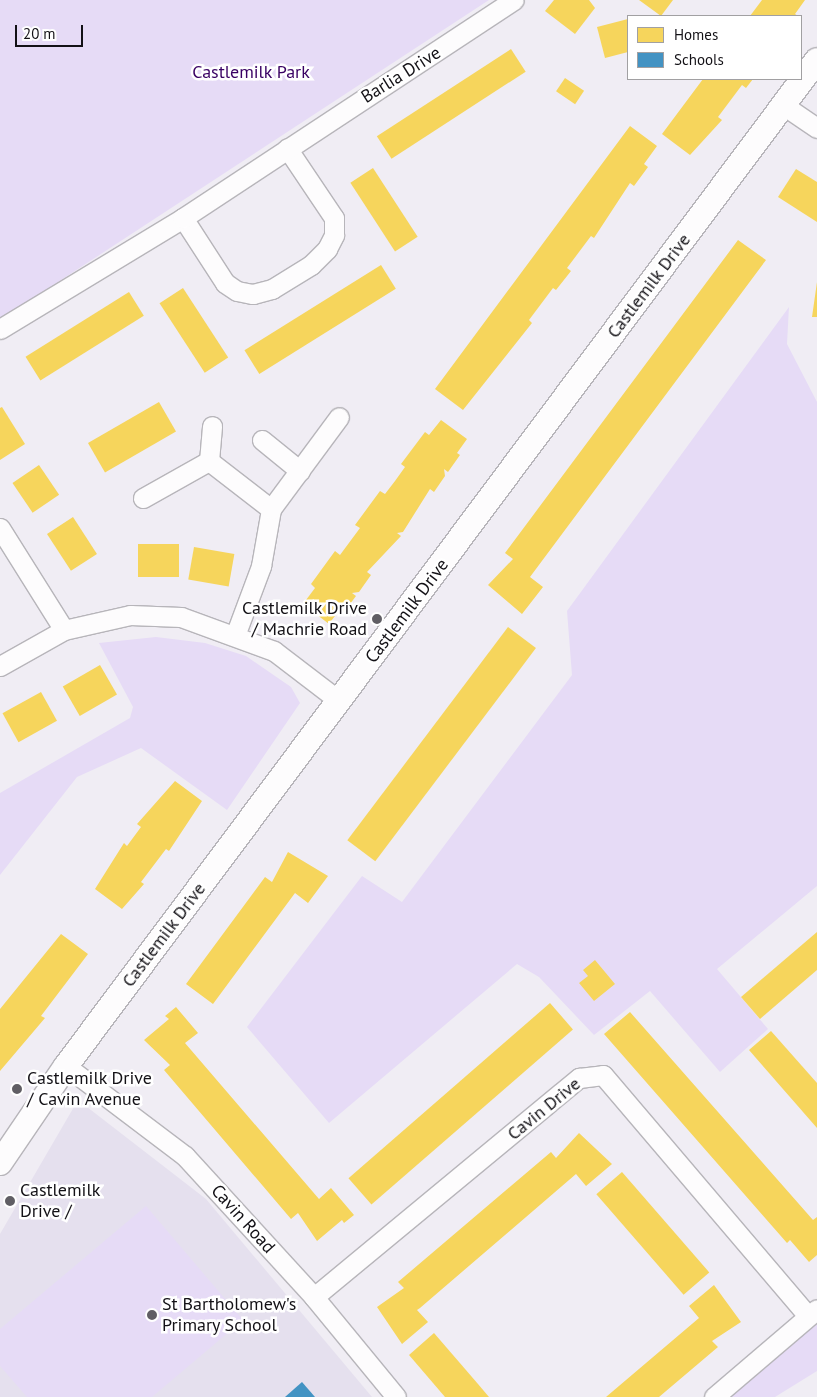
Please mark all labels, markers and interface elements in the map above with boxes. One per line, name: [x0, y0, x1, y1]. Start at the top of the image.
scale bar: [18, 15, 85, 47]
legend: [627, 15, 802, 80]
text: 20 m: [23, 24, 56, 43]
text: Homes: [674, 25, 718, 44]
street label: Barlia Drive: [357, 42, 445, 108]
text: Schools: [674, 50, 724, 69]
park label: Castlemilk Park: [192, 61, 310, 83]
street label: Castlemilk Drive: [603, 229, 695, 343]
street label: Castlemilk Drive: [361, 554, 453, 668]
place label: Castlemilk Drive / Machrie Road: [242, 598, 367, 640]
marker: Castlemilk Drive / Machrie Road: [371, 613, 383, 625]
street label: Castlemilk Drive: [118, 878, 210, 992]
place label: Castlemilk Drive / Cavin Avenue: [27, 1068, 152, 1110]
street label: Cavin Drive: [503, 1073, 585, 1145]
marker: Castlemilk Drive / Cavin Avenue: [11, 1083, 23, 1095]
place label: Castlemilk Drive /: [20, 1180, 100, 1222]
street label: Cavin Road: [206, 1180, 280, 1258]
marker: Castlemilk Drive /: [4, 1195, 16, 1207]
place label: St Bartholomew's Primary School: [162, 1294, 296, 1336]
marker: St Bartholomew's Primary School: [146, 1309, 158, 1321]

